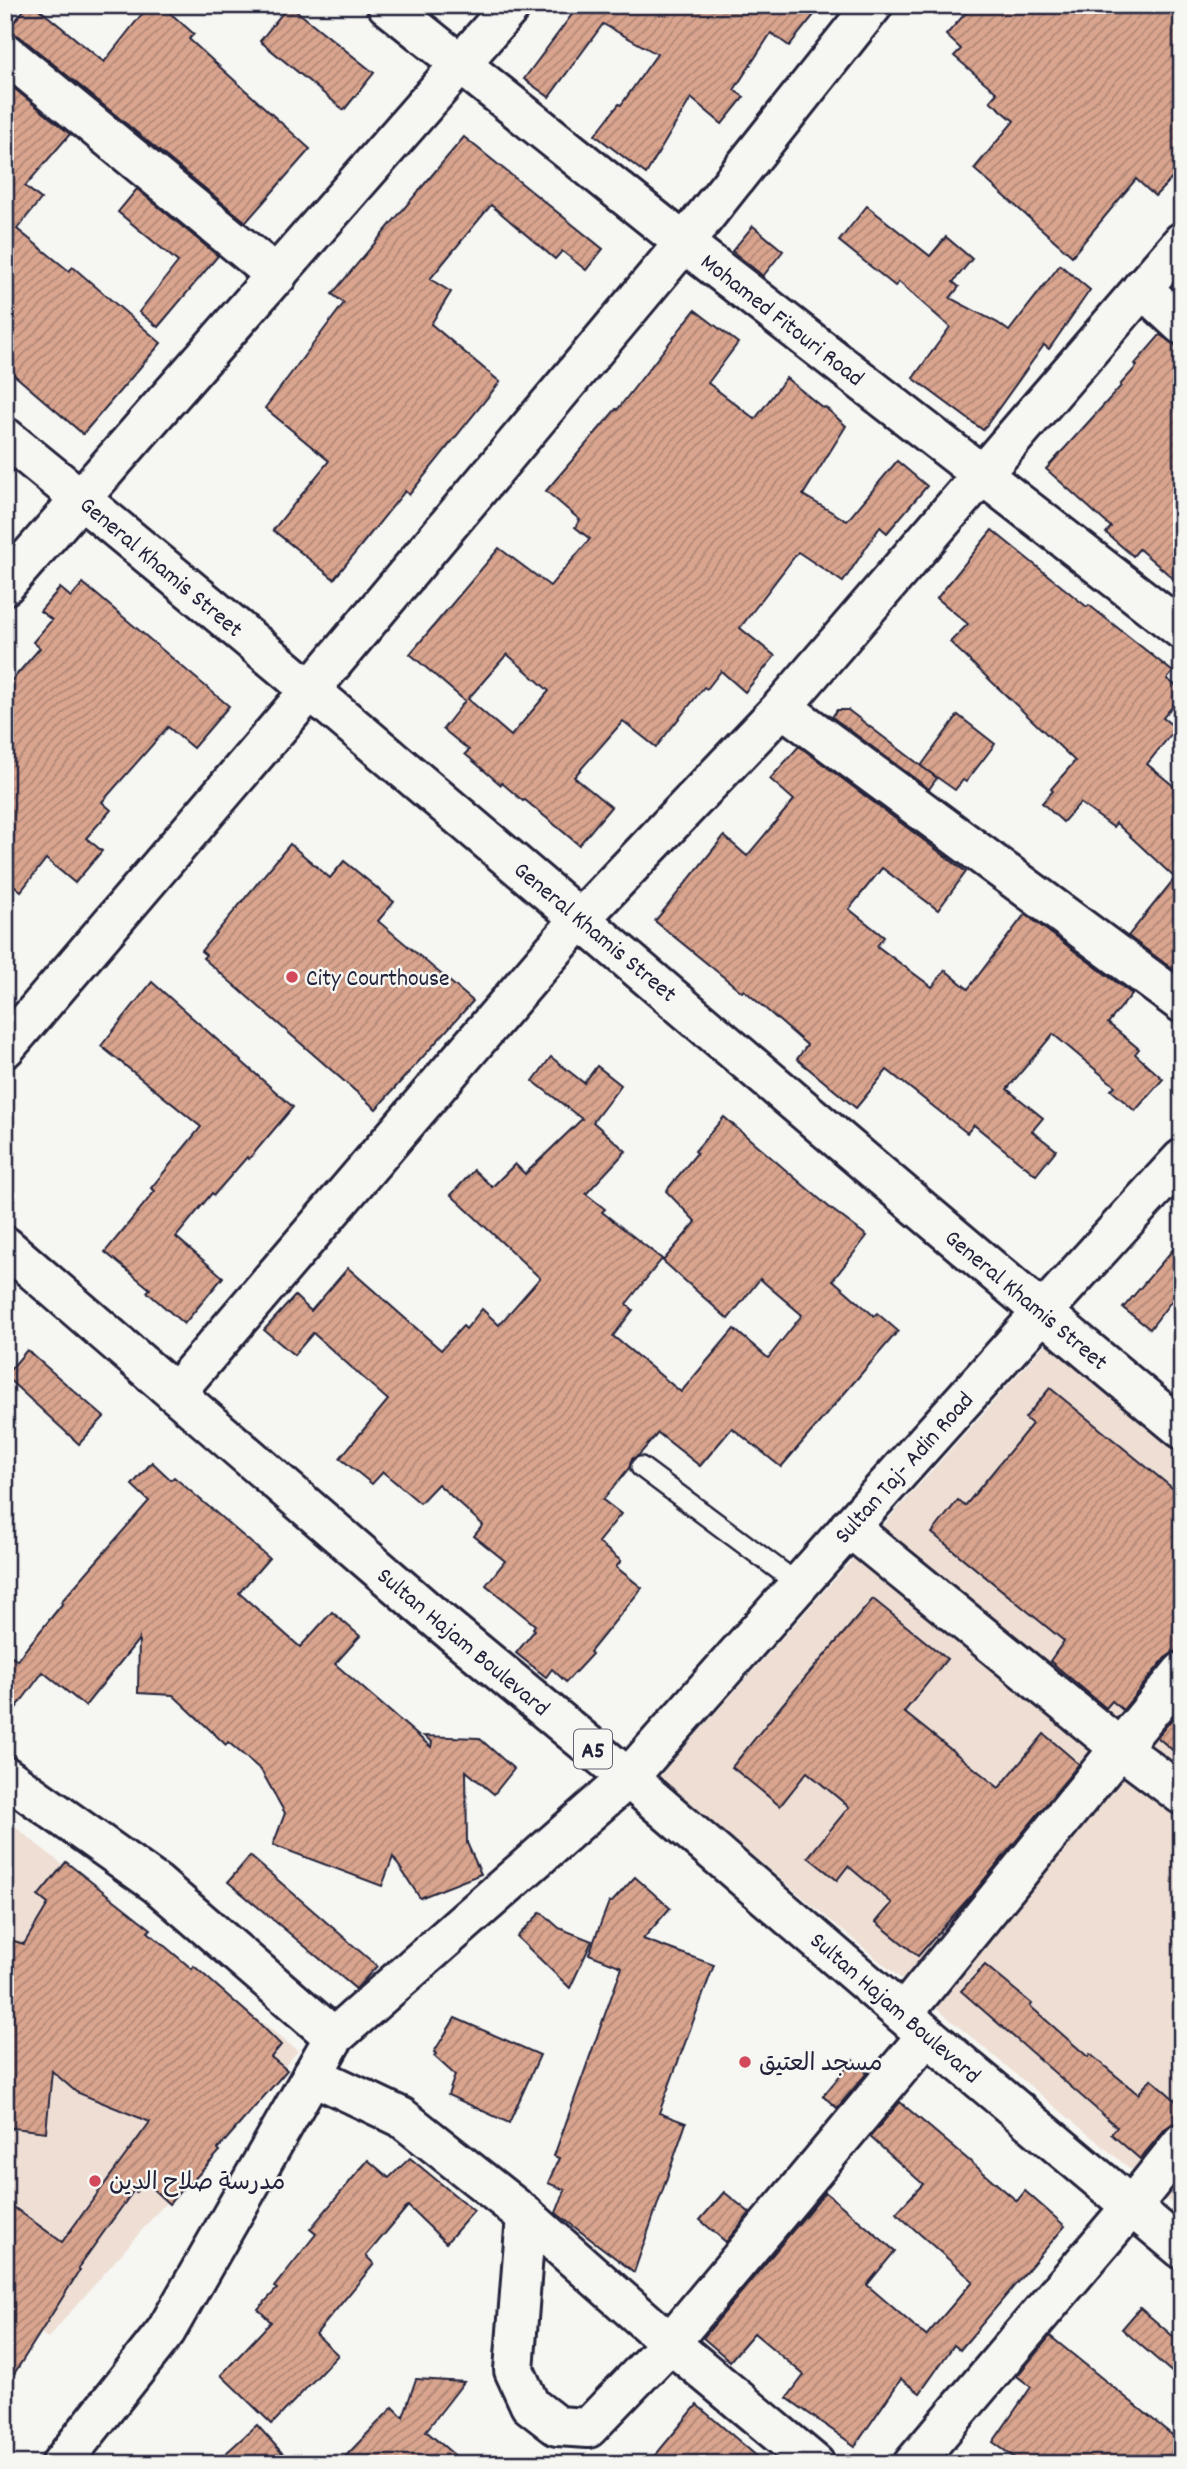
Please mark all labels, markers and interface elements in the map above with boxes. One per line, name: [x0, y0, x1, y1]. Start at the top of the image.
street label: Mohamed Fitouri Road: [692, 247, 870, 396]
street label: General Khamis Street: [71, 490, 249, 647]
street label: General Khamis Street: [505, 855, 683, 1012]
place label: City Courthouse: [306, 963, 450, 997]
marker: City Courthouse: [284, 969, 300, 985]
street label: General Khamis Street: [936, 1223, 1114, 1380]
street label: Sultan Taj- Adin Road: [828, 1385, 983, 1553]
street label: Sultan Hajam Boulevard: [368, 1561, 556, 1726]
road number: A5: [574, 1730, 612, 1768]
street label: Sultan Hajam Boulevard: [801, 1925, 987, 2093]
place label: مسجد العتيق: [759, 2048, 882, 2082]
marker: مسجد العتيق: [737, 2054, 753, 2070]
place label: مدرسة صلاح الدين: [109, 2167, 286, 2201]
marker: مدرسة صلاح الدين: [87, 2173, 103, 2189]

